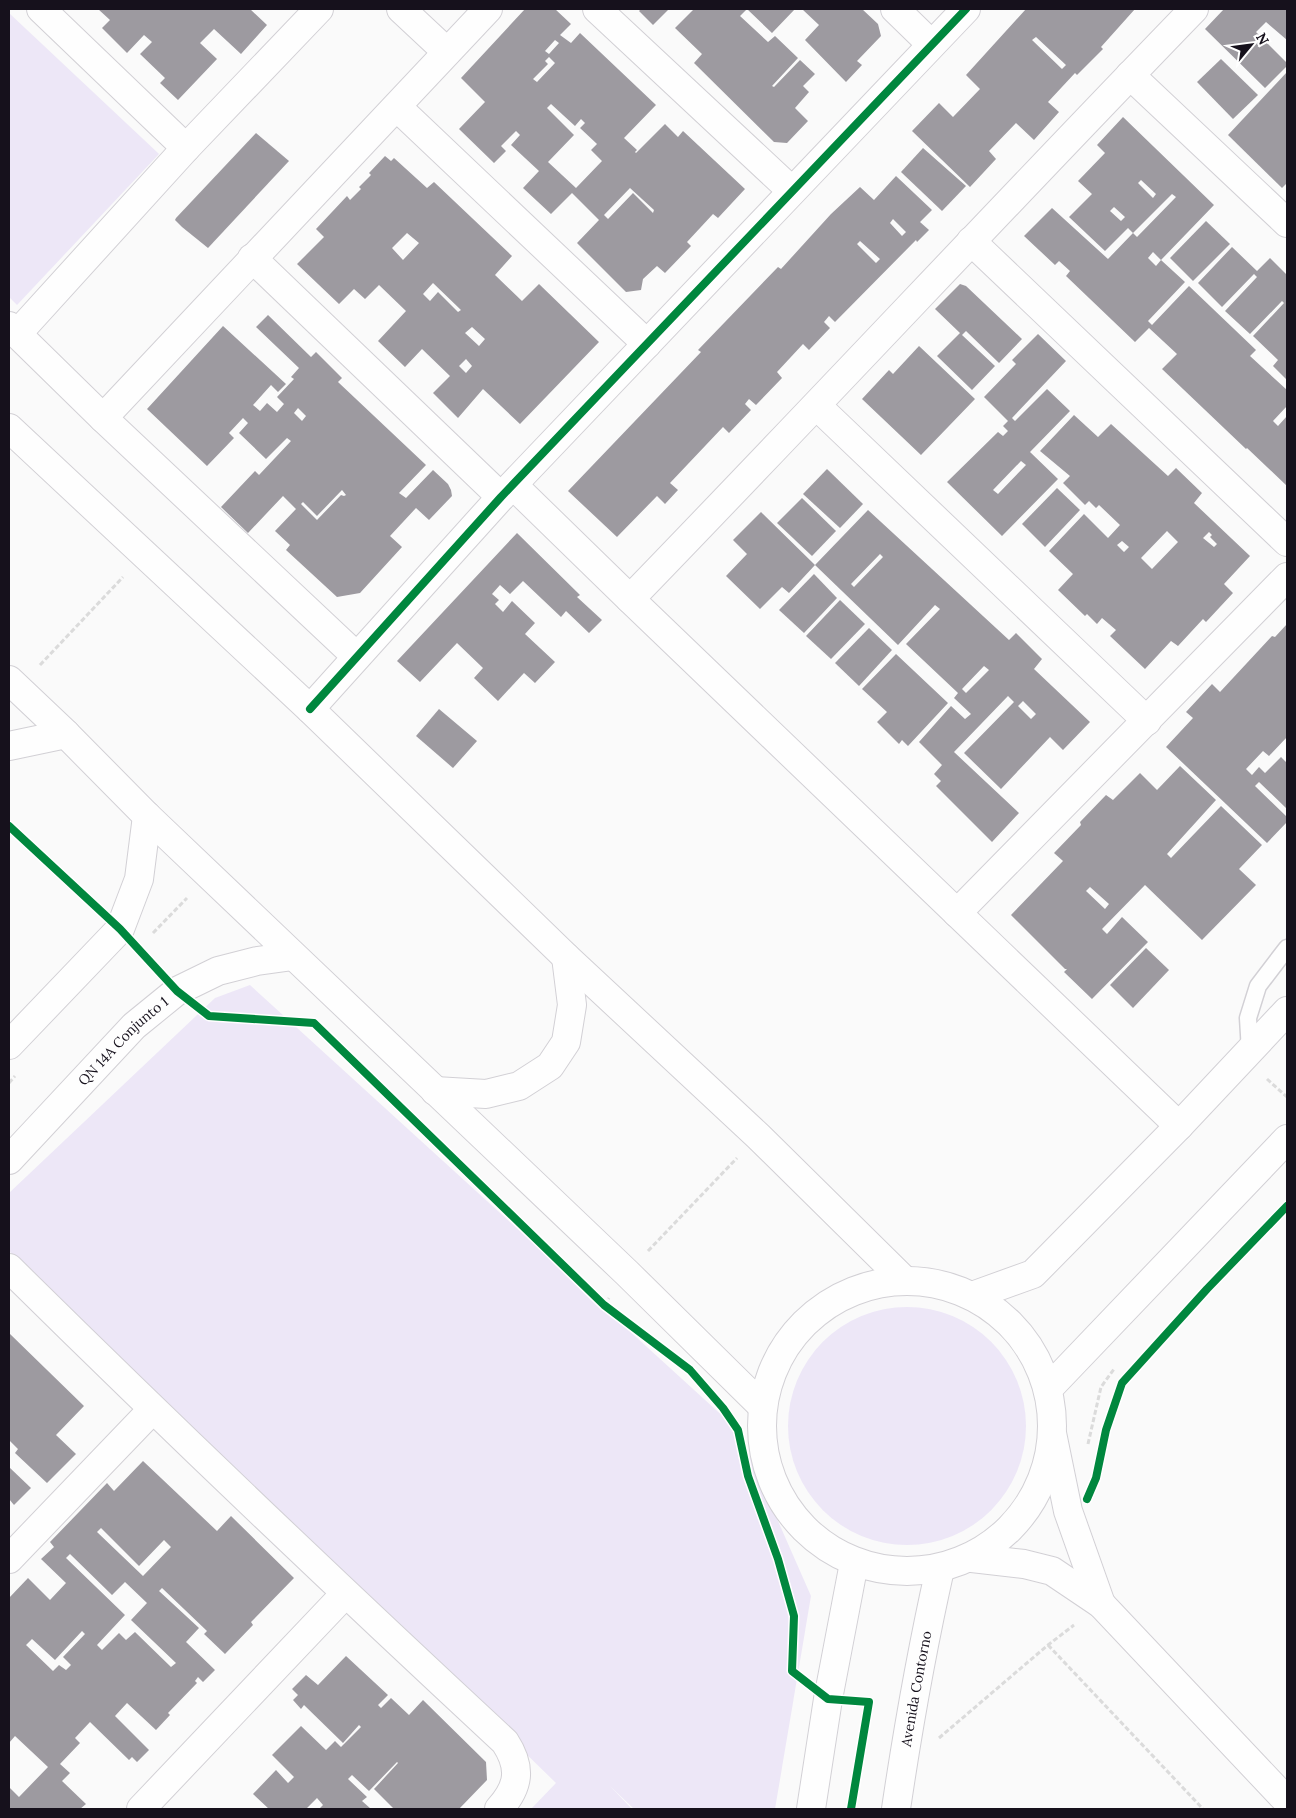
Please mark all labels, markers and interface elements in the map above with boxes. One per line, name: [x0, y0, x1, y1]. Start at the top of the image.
north arrow: [1226, 20, 1276, 70]
text: N: [1252, 30, 1273, 48]
street label: QN 14A Conjunto 1: [74, 993, 172, 1089]
street label: Avenida Contorno: [897, 1629, 936, 1749]

